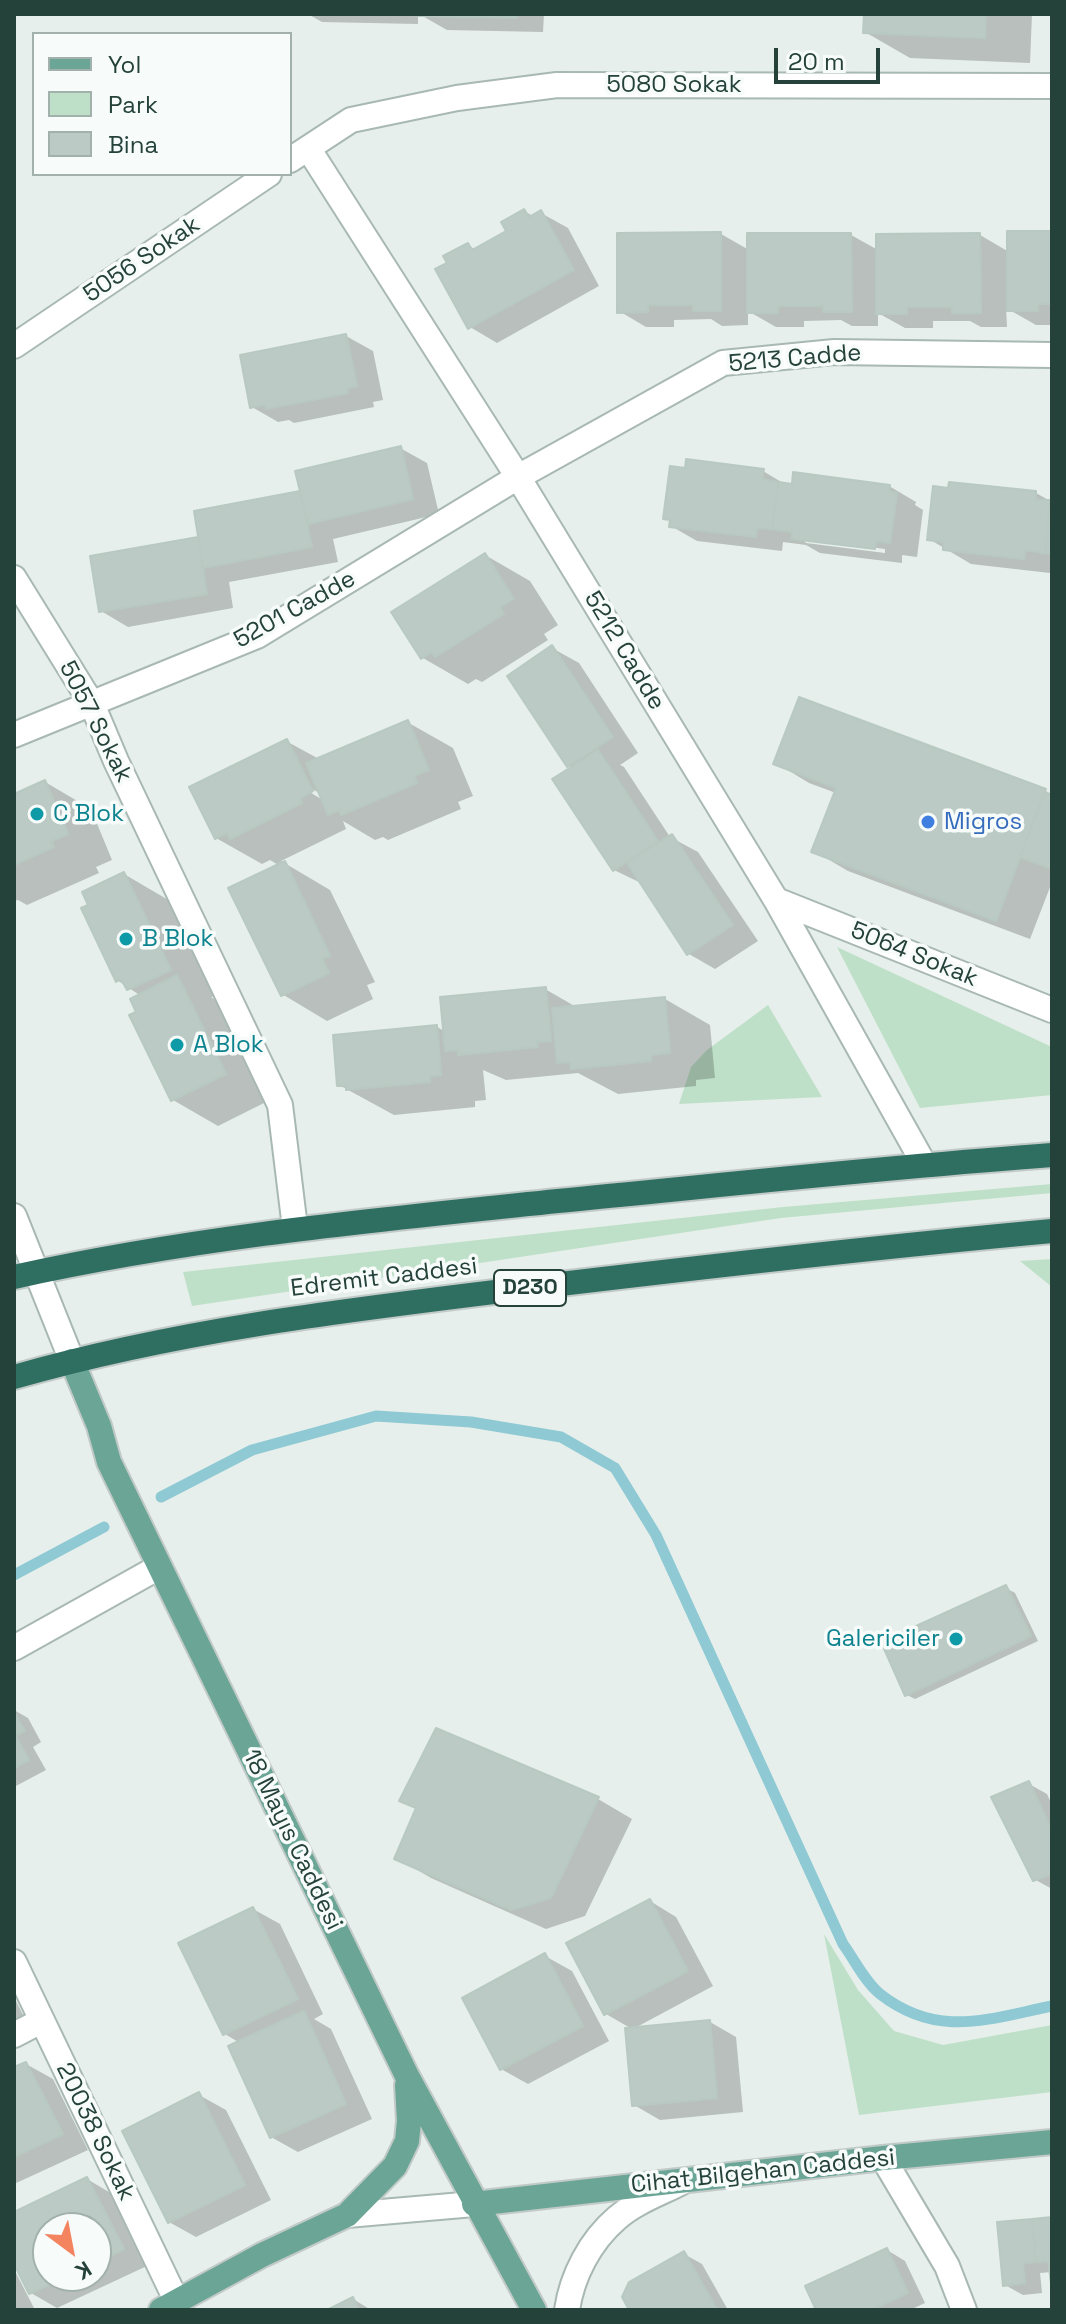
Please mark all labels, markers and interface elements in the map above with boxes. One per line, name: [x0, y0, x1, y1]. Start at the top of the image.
legend: [32, 32, 292, 176]
scale bar: [778, 32, 884, 82]
text: 20 m: [788, 46, 845, 77]
text: Yol: [108, 49, 141, 80]
street label: 5080 Sokak: [606, 71, 742, 99]
text: Park: [108, 89, 158, 120]
text: Bina: [108, 129, 158, 160]
street label: 5056 Sokak: [78, 211, 206, 309]
street label: 5213 Cadde: [727, 339, 863, 379]
street label: 5201 Cadde: [229, 565, 361, 655]
street label: 5212 Cadde: [577, 586, 671, 716]
street label: 5057 Sokak: [52, 656, 138, 788]
place label: C Blok: [53, 800, 124, 828]
marker: C Blok: [28, 805, 46, 823]
place label: Migros: [944, 808, 1022, 836]
marker: Migros: [919, 813, 937, 831]
street label: 5064 Sokak: [846, 916, 982, 994]
place label: B Blok: [142, 925, 214, 953]
marker: B Blok: [117, 930, 135, 948]
place label: A Blok: [193, 1031, 264, 1059]
marker: A Blok: [168, 1036, 186, 1054]
street label: Edremit Caddesi: [289, 1252, 479, 1304]
road number: D230: [494, 1270, 566, 1306]
place label: Galericiler: [826, 1625, 940, 1653]
marker: Galericiler: [947, 1630, 965, 1648]
street label: 18 Mayıs Caddesi: [236, 1745, 348, 1935]
street label: 20038 Sokak: [49, 2058, 141, 2206]
street label: Cihat Bilgehan Caddesi: [630, 2144, 896, 2200]
north arrow: [32, 2212, 112, 2292]
text: K: [70, 2255, 97, 2286]

